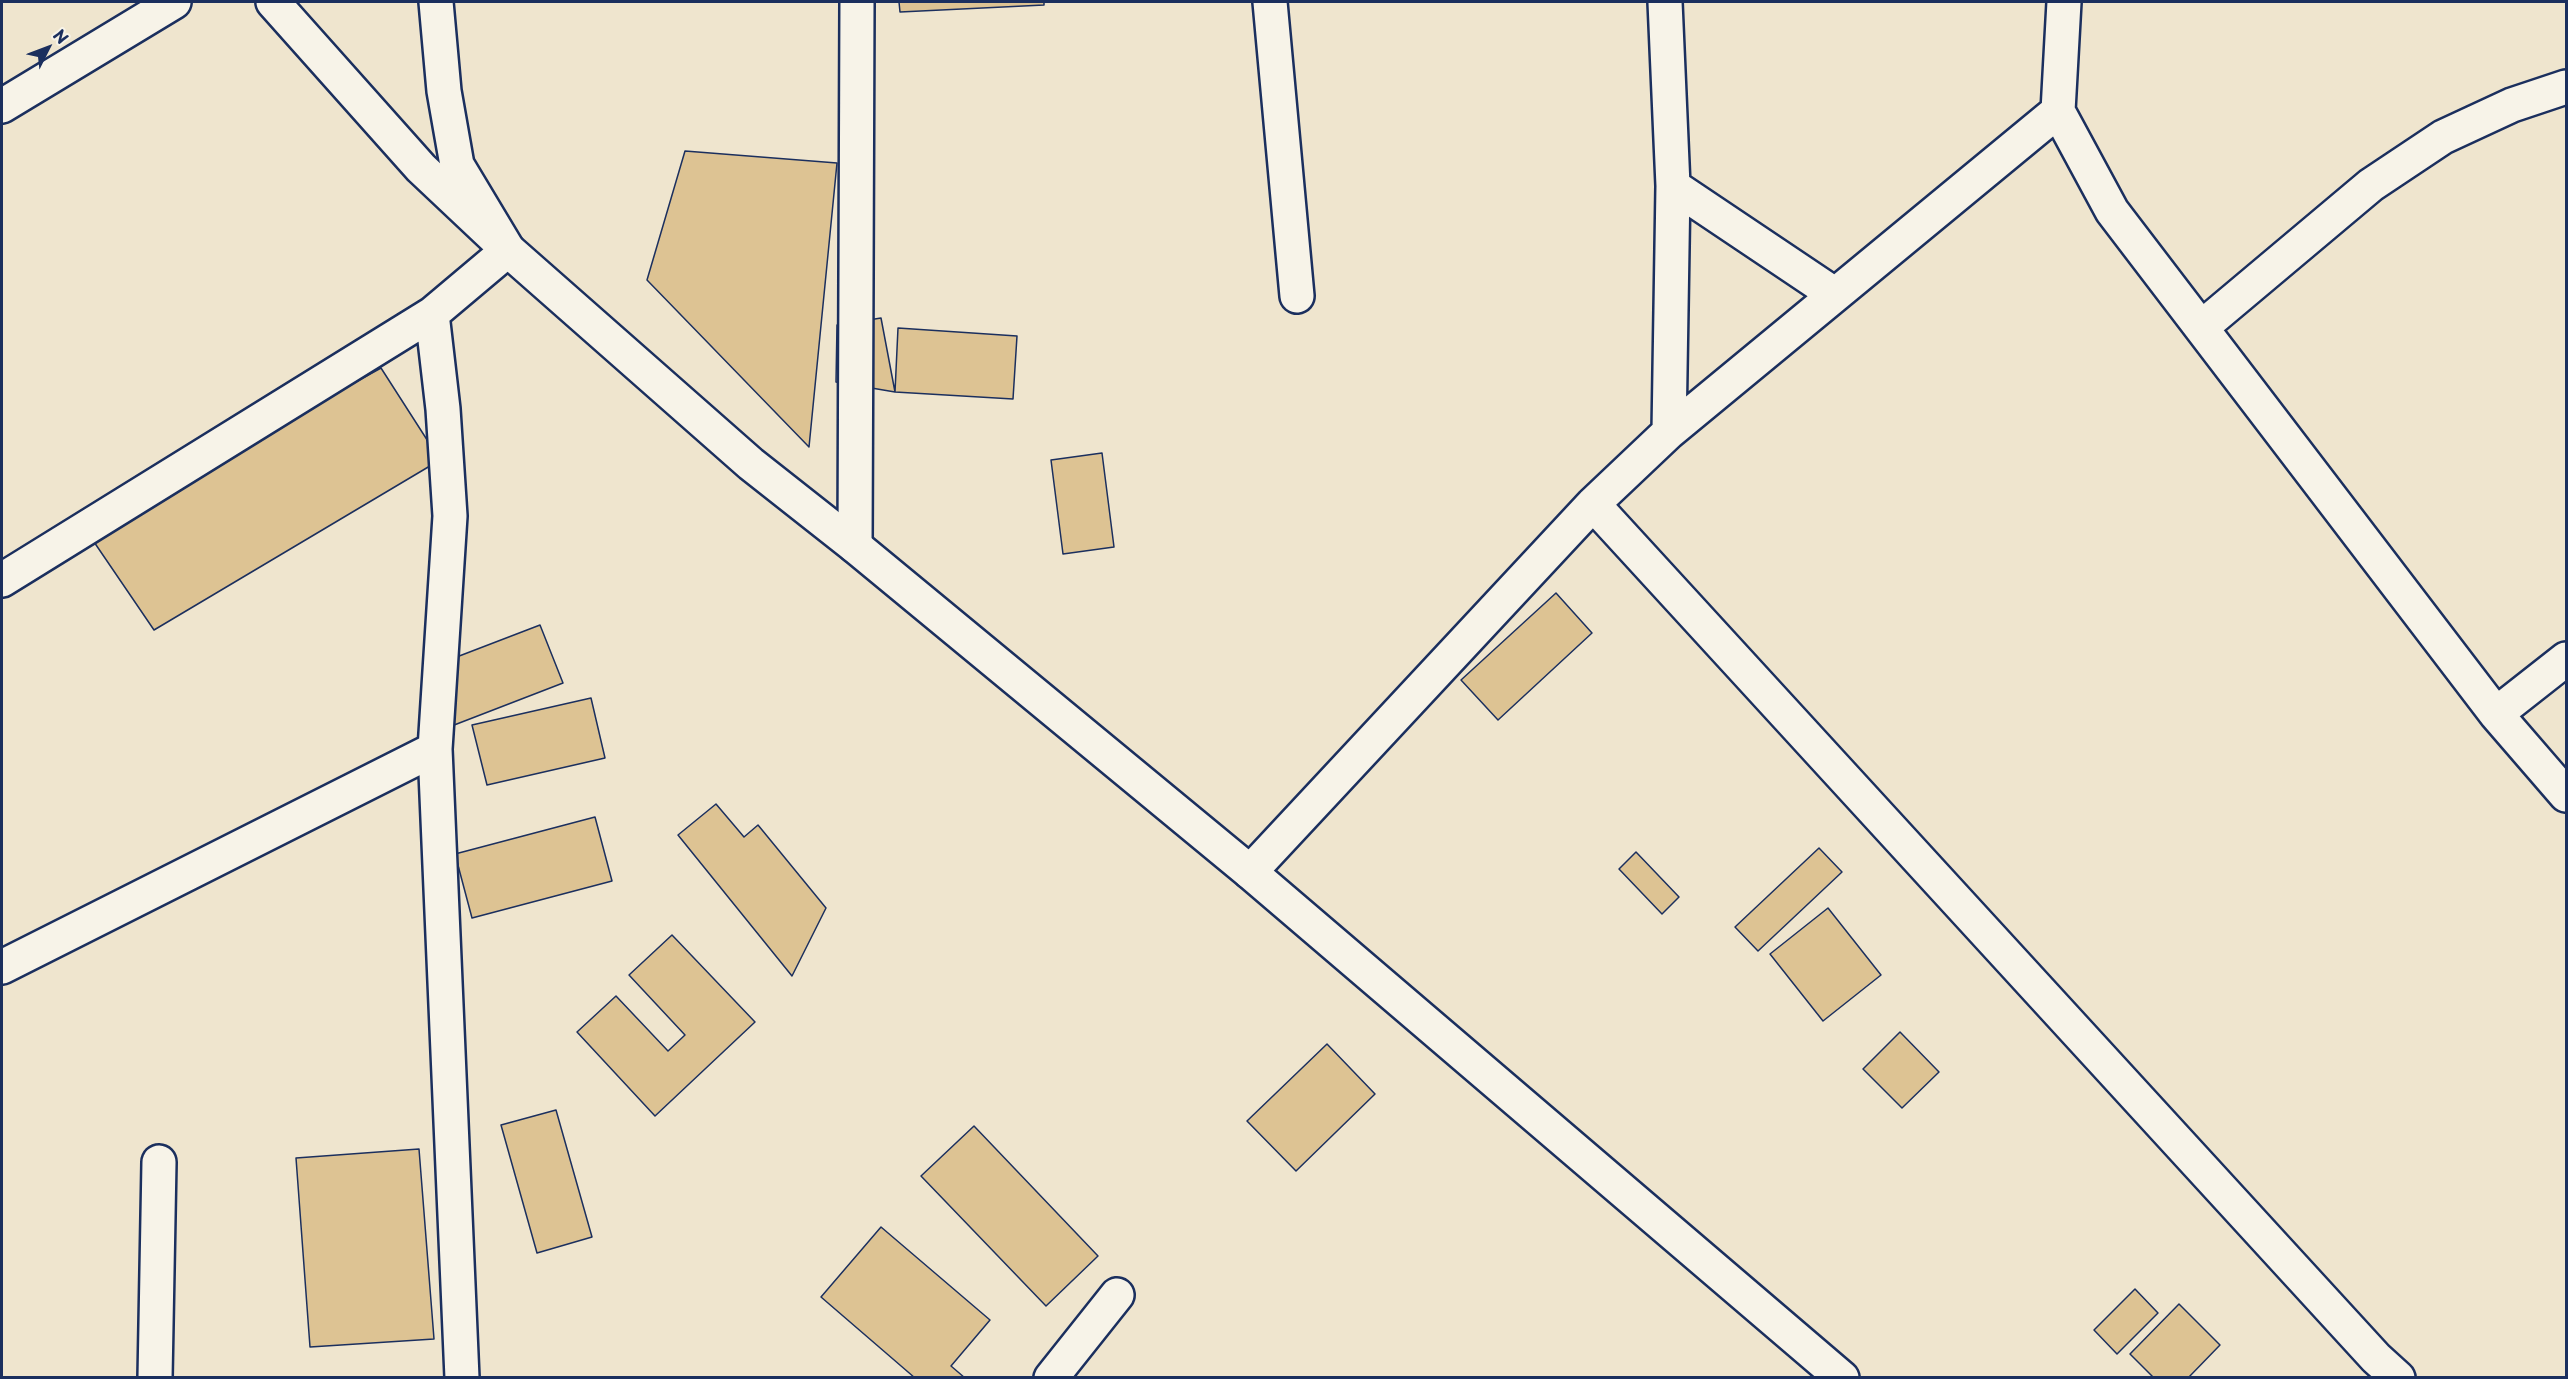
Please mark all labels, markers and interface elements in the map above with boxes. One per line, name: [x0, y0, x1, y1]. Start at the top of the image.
north arrow: [18, 18, 78, 78]
text: N: [48, 23, 75, 49]

